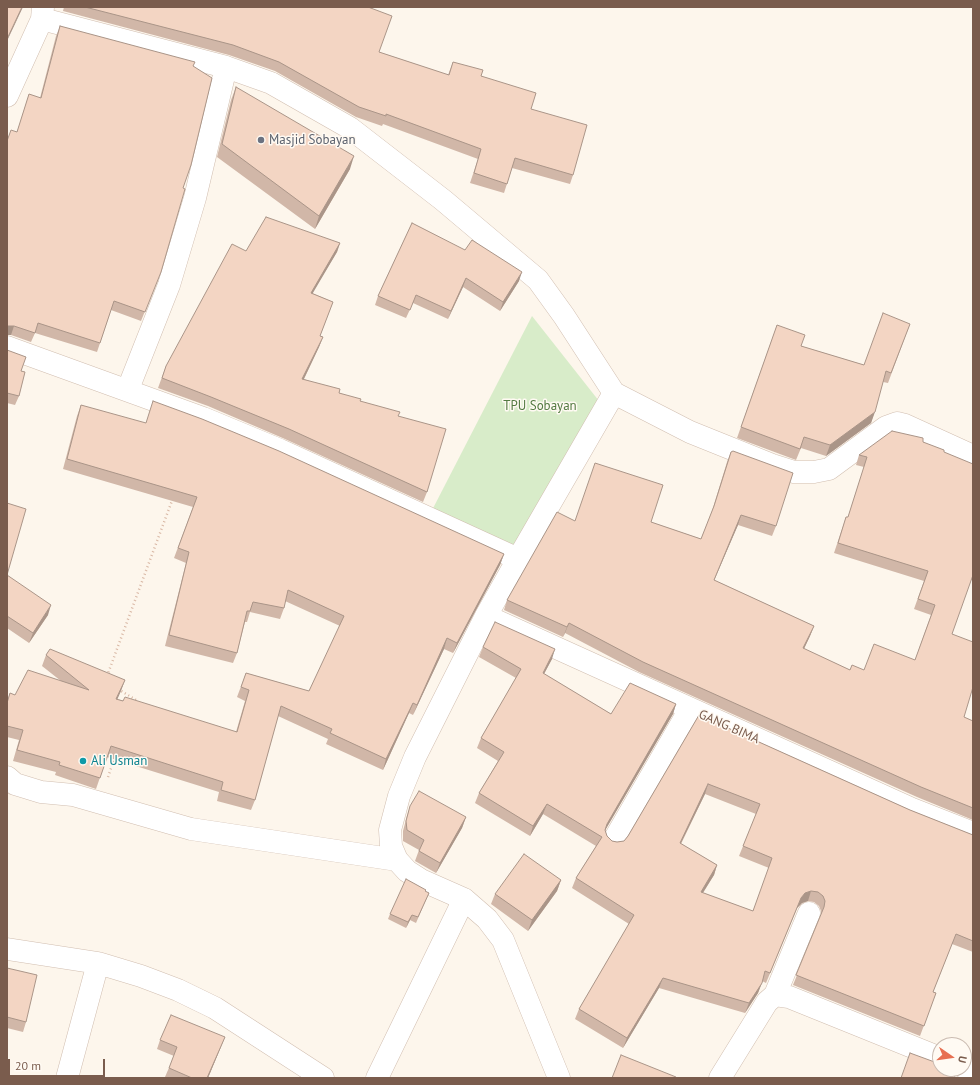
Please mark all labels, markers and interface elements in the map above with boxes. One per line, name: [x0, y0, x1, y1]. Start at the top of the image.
place label: Masjid Sobayan: [269, 132, 356, 148]
marker: Masjid Sobayan: [256, 135, 266, 145]
park label: TPU Sobayan: [503, 398, 577, 414]
street label: GANG BIMA: [696, 707, 762, 747]
place label: Ali Usman: [91, 753, 147, 769]
marker: Ali Usman: [78, 756, 88, 766]
north arrow: [932, 1037, 972, 1077]
scale bar: [10, 1051, 107, 1077]
text: U: [955, 1055, 970, 1064]
text: 20 m: [15, 1058, 41, 1073]

